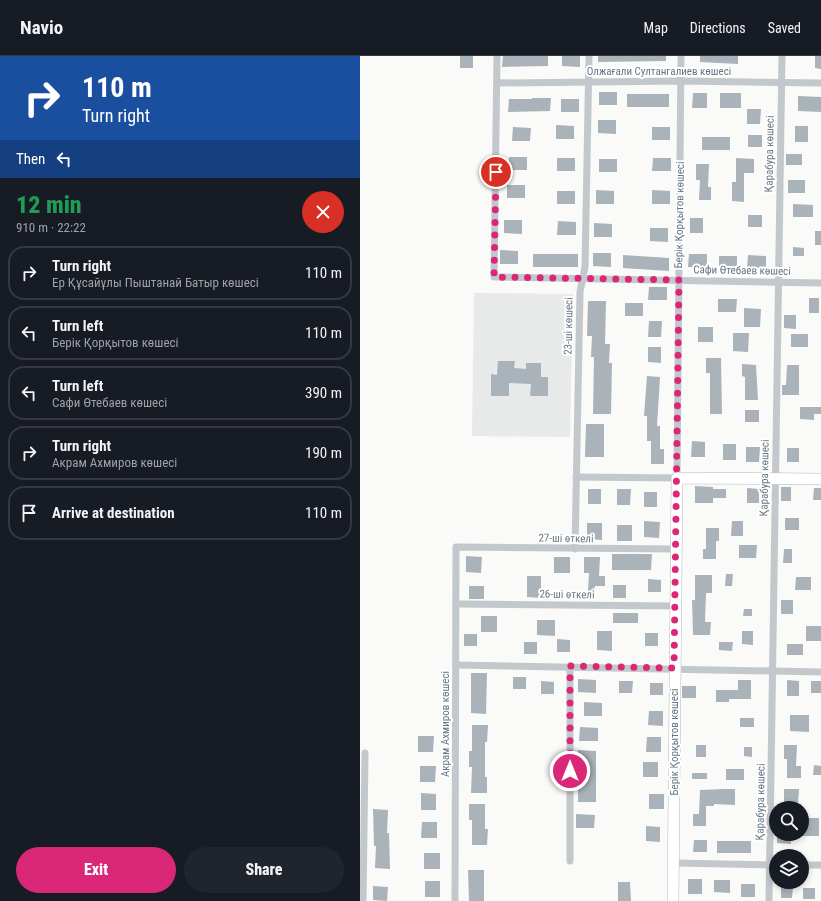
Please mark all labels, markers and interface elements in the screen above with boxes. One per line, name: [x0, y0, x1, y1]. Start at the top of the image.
text: Navio: [20, 16, 63, 39]
text: Map: [644, 20, 668, 36]
text: Directions: [690, 20, 746, 36]
text: Saved: [768, 20, 801, 36]
street label: Олжағали Султангалиев көшесі: [587, 65, 731, 78]
text: 110 m: [82, 71, 152, 104]
icon: right: [16, 72, 68, 124]
text: Turn right: [82, 105, 150, 126]
street label: Қарабура көшесі: [762, 115, 777, 193]
icon: left: [53, 148, 75, 170]
text: Then: [16, 150, 45, 168]
pin: [479, 155, 513, 189]
icon: arrive: [485, 161, 507, 183]
street label: Берік Қорқытов көшесі: [672, 161, 687, 269]
text: 12 min: [16, 191, 82, 219]
button: close: [302, 191, 344, 233]
text: 910 m · 22:22: [16, 220, 86, 235]
text: Turn right: [52, 257, 111, 275]
icon: right: [18, 262, 40, 284]
street label: Сафи Өтебаев көшесі: [693, 263, 791, 278]
text: 110 m: [305, 264, 342, 282]
text: Ер Құсайұлы Пыштанай Батыр көшесі: [52, 275, 259, 290]
street label: 23-шi көшесi: [561, 297, 576, 355]
text: Turn left: [52, 317, 103, 335]
icon: left: [18, 322, 40, 344]
text: 110 m: [305, 324, 342, 342]
text: Берік Қорқытов көшесі: [52, 335, 179, 350]
text: Turn left: [52, 377, 103, 395]
icon: left: [18, 382, 40, 404]
text: 390 m: [305, 384, 342, 402]
text: Сафи Өтебаев көшесі: [52, 395, 167, 410]
text: Turn right: [52, 437, 111, 455]
street label: Қарабура көшесі: [757, 439, 772, 517]
icon: right: [18, 442, 40, 464]
text: 190 m: [305, 444, 342, 462]
text: Акрам Ахмиров көшесі: [52, 455, 177, 470]
icon: arrive: [18, 502, 40, 524]
text: Arrive at destination: [52, 504, 175, 522]
text: 110 m: [305, 504, 342, 522]
street label: 27-ші өткелі: [538, 532, 594, 545]
street label: 26-ші өткелі: [539, 588, 595, 601]
street label: Акрам Ахмиров көшесі: [439, 671, 452, 777]
street label: Берік Қорқытов көшесі: [668, 688, 681, 796]
position arrow: [549, 750, 591, 792]
street label: Қарабура көшесі: [753, 763, 768, 841]
map controls: [769, 801, 809, 889]
button: search: [769, 801, 809, 841]
button: Exit: [16, 847, 176, 893]
button: Share: [184, 847, 344, 893]
button: layers: [769, 849, 809, 889]

